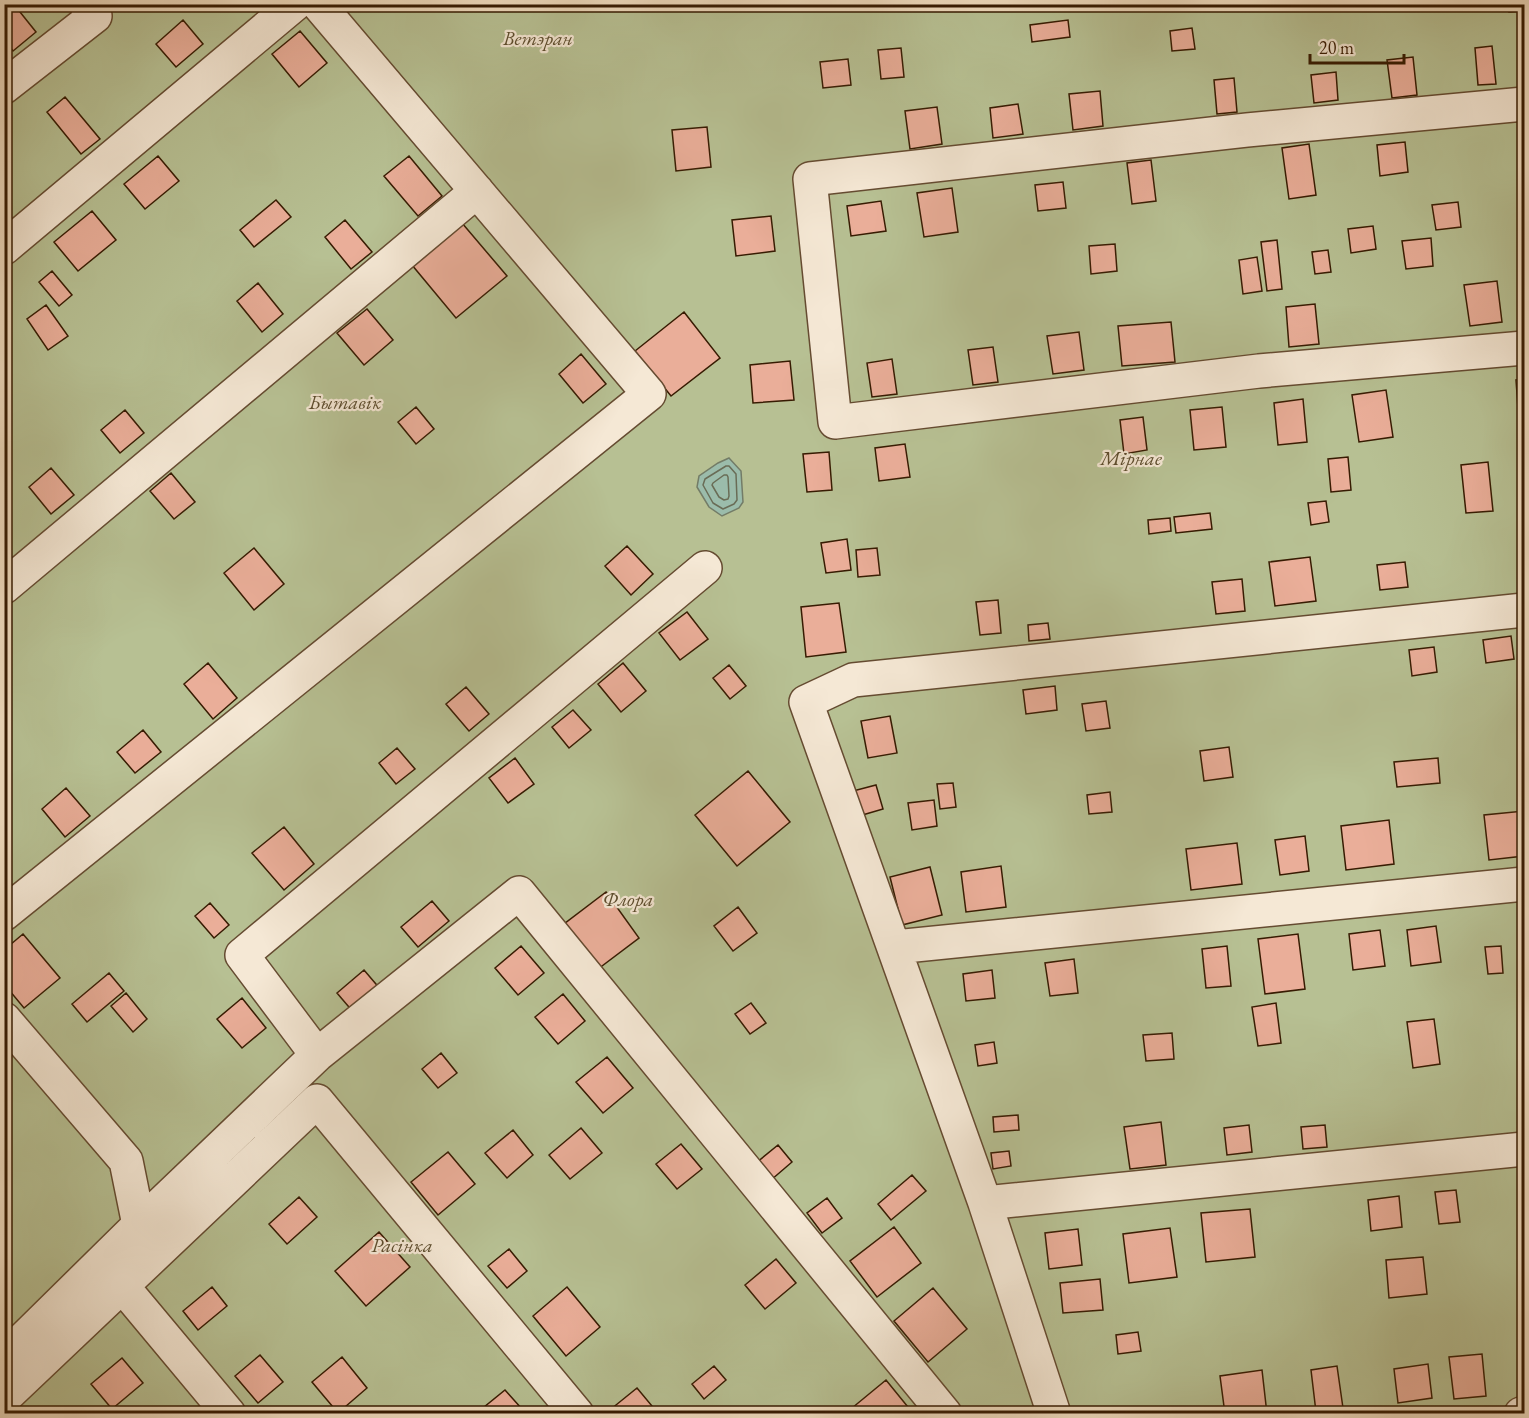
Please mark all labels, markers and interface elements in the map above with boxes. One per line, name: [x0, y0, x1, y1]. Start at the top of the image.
park label: Ветэран: [502, 25, 573, 51]
scale bar: [1310, 27, 1404, 65]
text: 20 m: [1319, 36, 1354, 59]
park label: Бытавік: [308, 389, 382, 415]
park label: Мірнае: [1099, 445, 1162, 471]
park label: Флора: [603, 886, 653, 912]
park label: Расінка: [371, 1232, 433, 1258]

